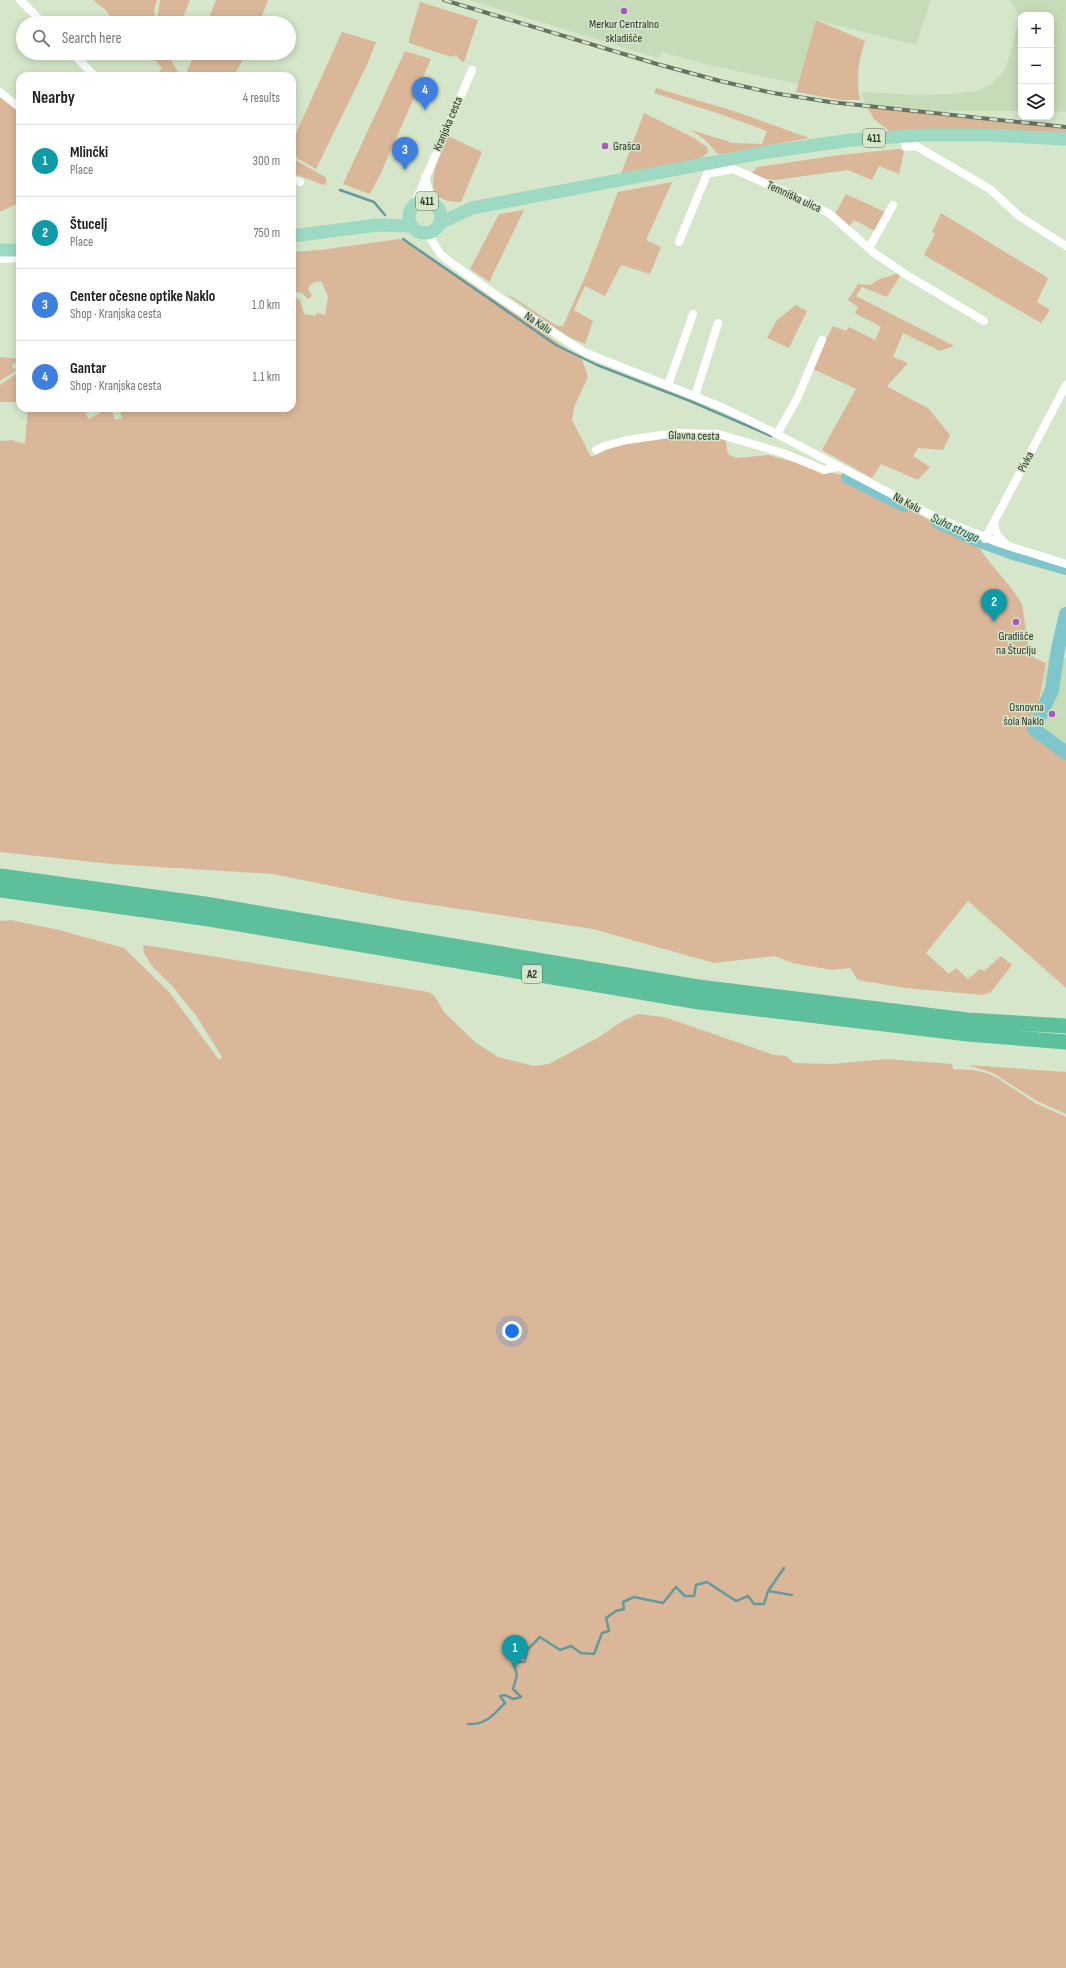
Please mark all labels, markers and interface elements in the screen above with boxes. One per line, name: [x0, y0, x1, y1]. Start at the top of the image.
marker: Merkur Centralno skladišče: [619, 6, 629, 16]
map controls: [1018, 12, 1054, 120]
button: +: [1018, 12, 1054, 48]
search box: [16, 16, 296, 60]
place label: Merkur Centralno skladišče: [589, 17, 659, 46]
icon: search: [30, 27, 52, 49]
text: Search here: [62, 29, 122, 48]
button: −: [1018, 48, 1054, 84]
pin: 4: [412, 77, 438, 110]
button: layers: [1018, 84, 1054, 120]
text: Nearby: [32, 88, 75, 108]
text: 4 results: [243, 90, 280, 106]
street label: Kranjska cesta: [430, 94, 466, 154]
road number: 411: [863, 129, 885, 147]
pin: 3: [392, 137, 418, 170]
place label: Grašca: [613, 139, 641, 154]
marker: Grašca: [600, 141, 610, 151]
text: Mlinčki: [70, 143, 108, 162]
text: 1: [42, 153, 48, 169]
text: 300 m: [253, 153, 280, 169]
text: Place: [70, 162, 93, 178]
street label: Temniška ulica: [764, 178, 824, 216]
road number: 411: [416, 192, 438, 210]
text: Štucelj: [70, 215, 107, 234]
text: 2: [42, 225, 48, 241]
text: 750 m: [253, 225, 280, 241]
text: Place: [70, 234, 93, 250]
text: Center očesne optike Naklo: [70, 287, 215, 306]
text: 3: [42, 297, 48, 313]
text: 1.0 km: [252, 297, 280, 313]
text: Shop · Kranjska cesta: [70, 306, 162, 322]
street label: Na Kalu: [521, 309, 555, 337]
text: Gantar: [70, 359, 106, 378]
text: 4: [42, 369, 48, 385]
text: 1.1 km: [253, 369, 280, 385]
text: Shop · Kranjska cesta: [70, 378, 162, 394]
street label: Glavna cesta: [668, 428, 720, 444]
street label: Pivka: [1015, 449, 1038, 475]
street label: Na Kalu: [890, 489, 924, 517]
water label: Suha struga: [928, 510, 982, 546]
pin: 2: [981, 589, 1007, 622]
marker: Gradišče na Štuclju: [1011, 617, 1021, 627]
place label: Gradišče na Štuclju: [996, 629, 1036, 658]
place label: Osnovna šola Naklo: [1003, 700, 1044, 729]
marker: Osnovna šola Naklo: [1047, 709, 1057, 719]
road number: A2: [522, 965, 542, 983]
your location: [502, 1321, 522, 1341]
pin: 1: [502, 1635, 528, 1668]

